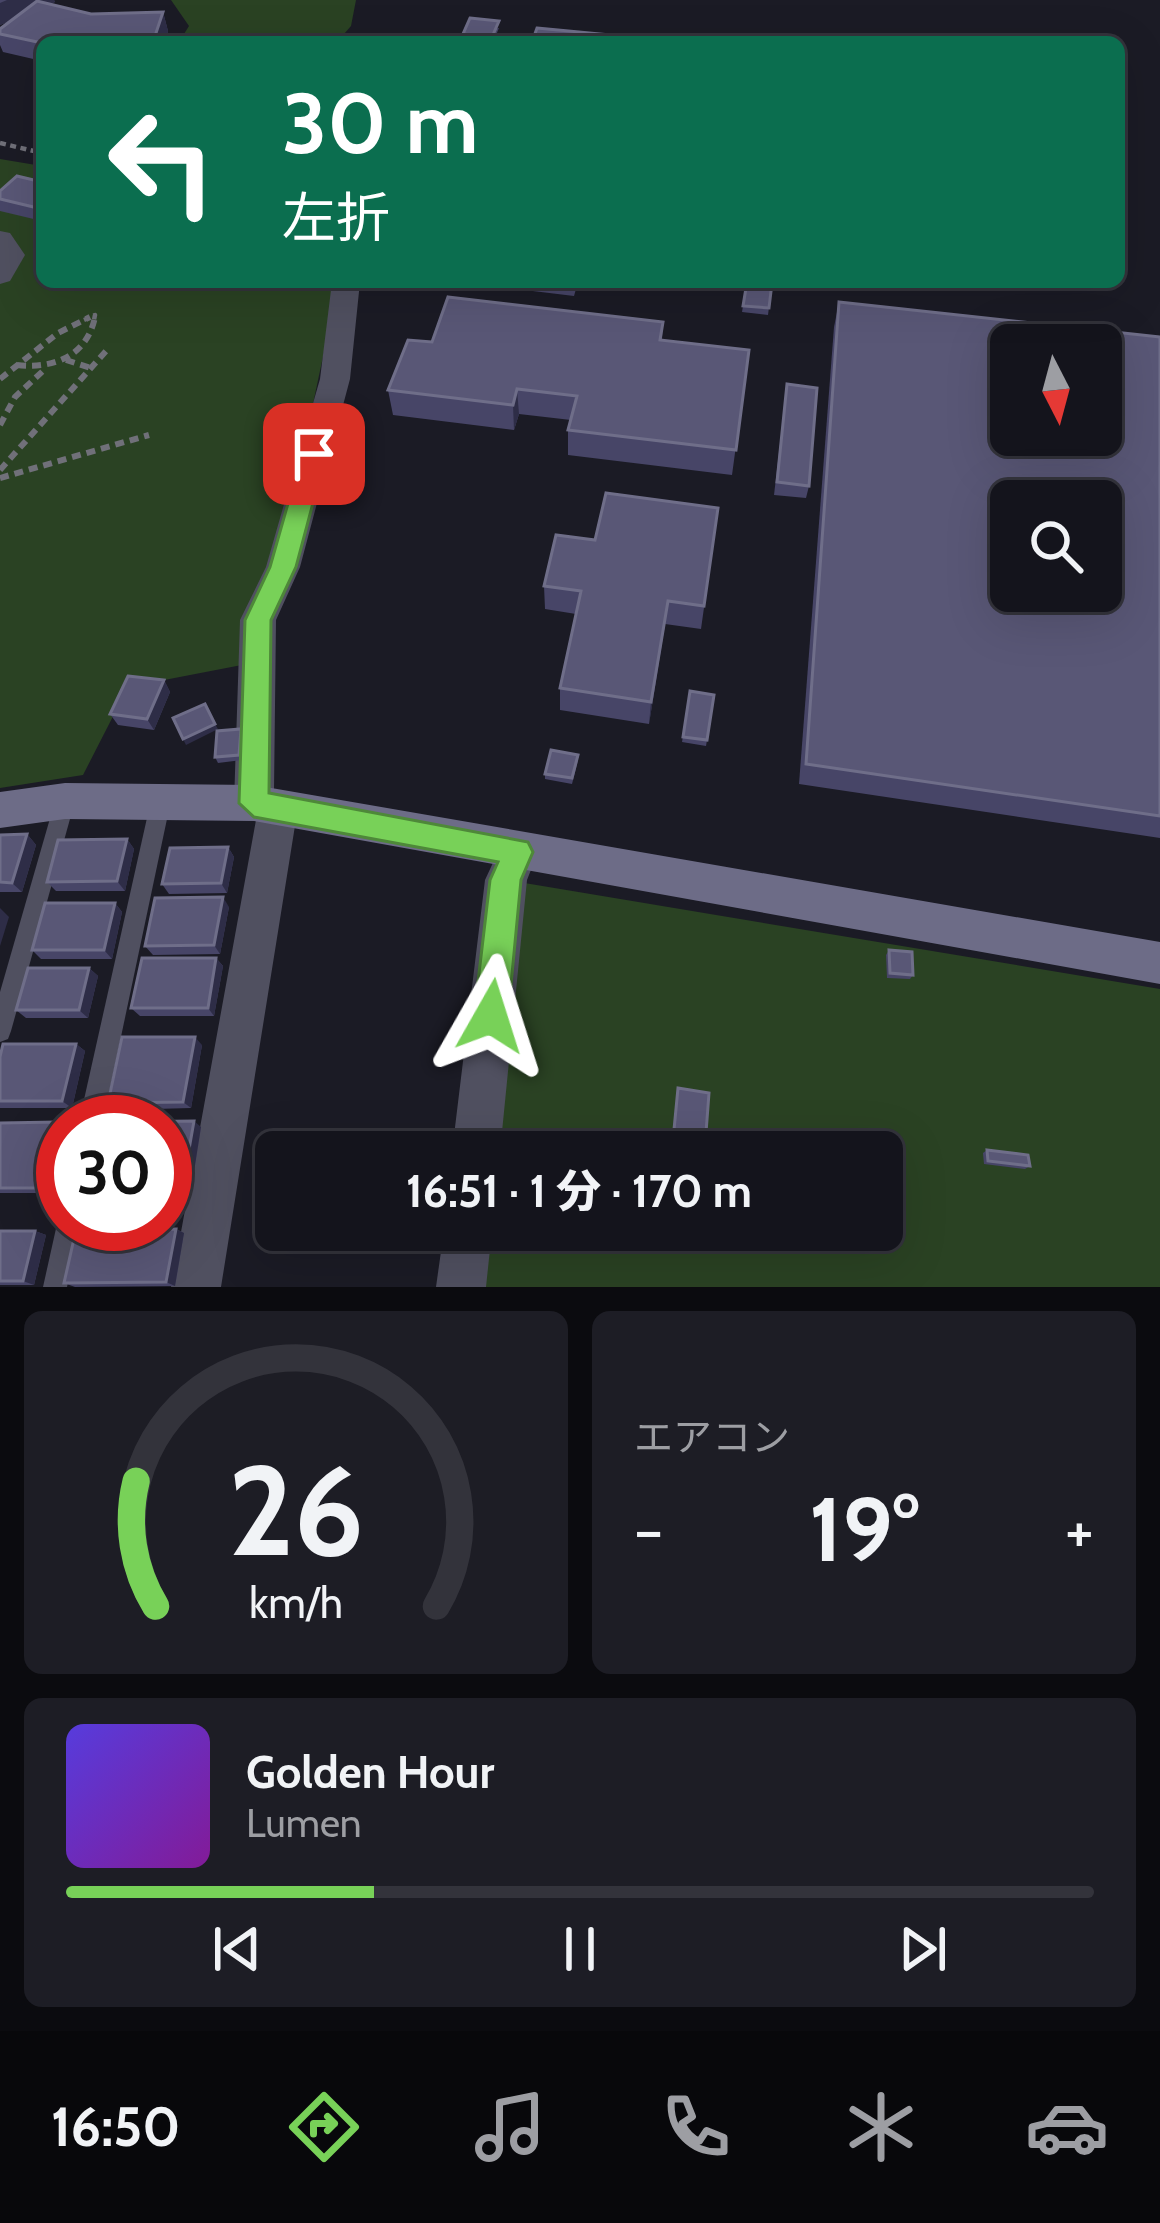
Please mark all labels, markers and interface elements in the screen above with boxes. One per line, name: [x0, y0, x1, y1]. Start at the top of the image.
text: 30 m: [282, 72, 478, 174]
icon: left: [84, 84, 240, 240]
text: 左折: [282, 185, 390, 251]
north arrow: [990, 324, 1122, 456]
map controls: [990, 324, 1122, 612]
pin: [263, 403, 365, 505]
icon: arrive: [281, 421, 347, 487]
button: search: [990, 480, 1122, 612]
position arrow: [428, 953, 554, 1079]
speed limit sign: 30: [36, 1095, 192, 1251]
text: 16:51 · 1 分 · 170 m: [406, 1164, 752, 1218]
text: エアコン: [634, 1413, 790, 1461]
text: 26: [228, 1435, 364, 1586]
text: 19°: [809, 1474, 919, 1584]
text: −: [634, 1489, 663, 1570]
text: +: [1065, 1489, 1094, 1570]
text: km/h: [249, 1576, 343, 1628]
text: Golden Hour: [246, 1745, 494, 1799]
text: Lumen: [246, 1799, 362, 1847]
icon: previous: [204, 1916, 270, 1982]
icon: pause: [547, 1916, 613, 1982]
icon: next: [890, 1916, 956, 1982]
icon: directions: [282, 2085, 366, 2169]
icon: music: [468, 2085, 552, 2169]
icon: phone: [654, 2085, 738, 2169]
icon: climate: [839, 2085, 923, 2169]
icon: car: [1025, 2085, 1109, 2169]
text: 16:50: [51, 2094, 180, 2160]

